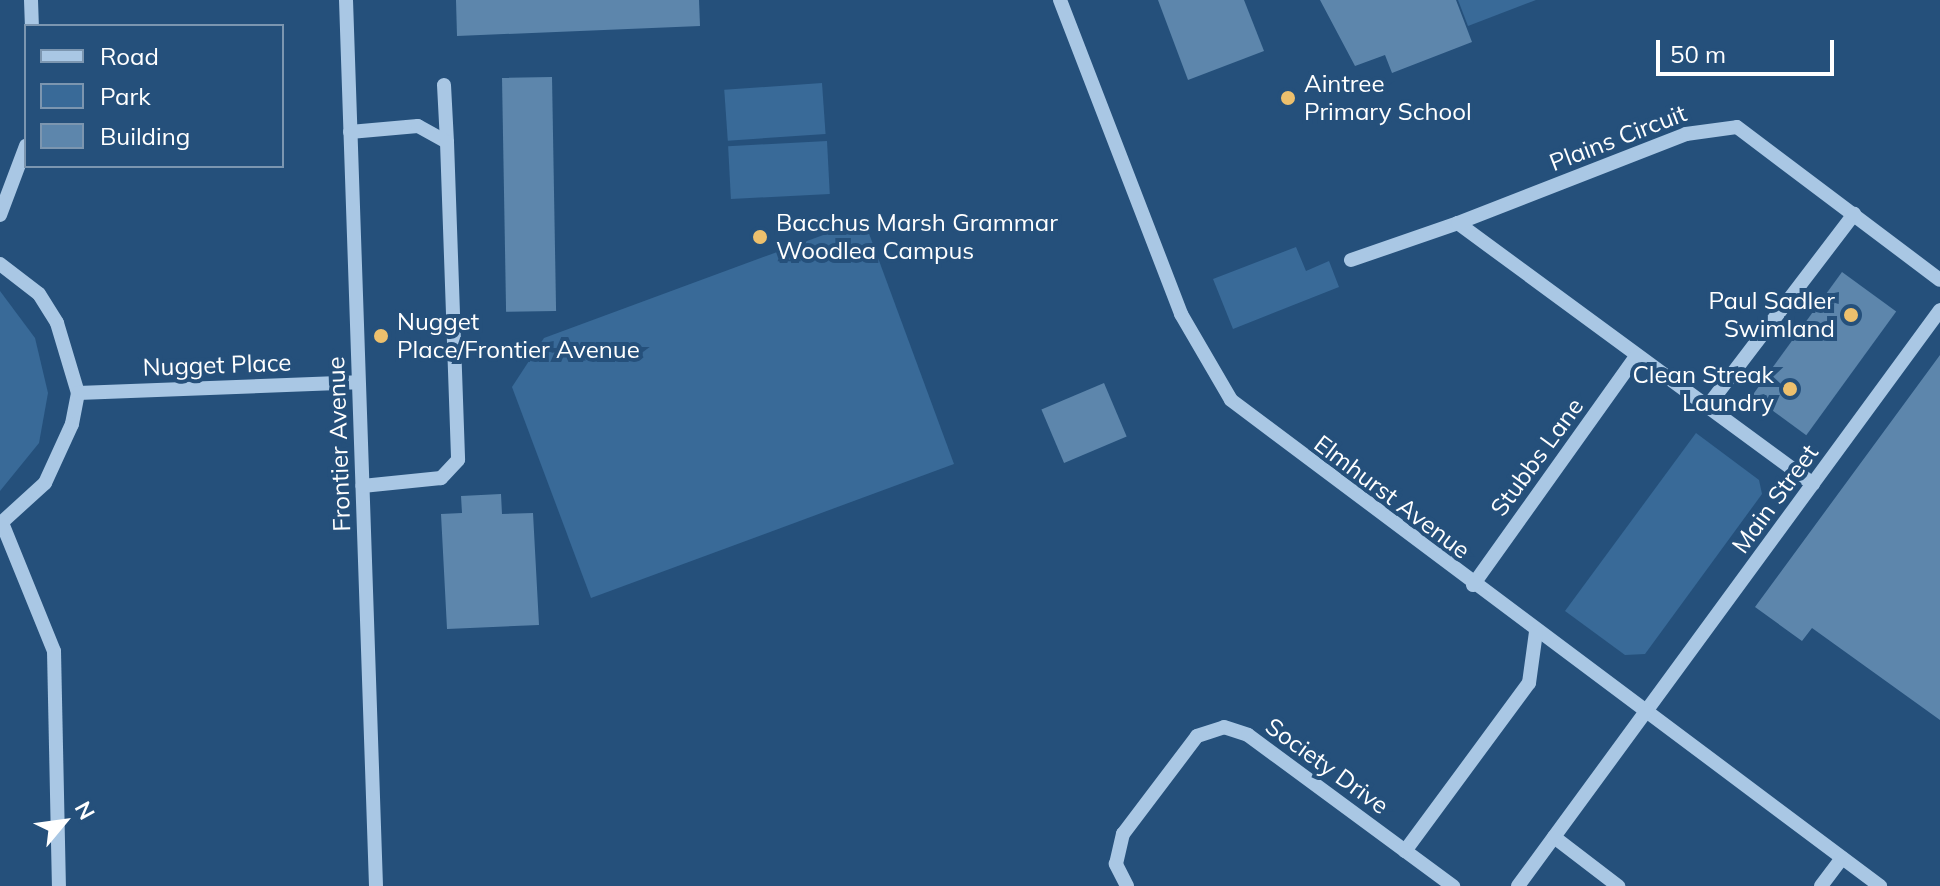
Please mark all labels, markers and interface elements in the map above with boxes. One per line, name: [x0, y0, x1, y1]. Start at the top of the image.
legend: [24, 24, 284, 168]
scale bar: [1660, 24, 1838, 74]
text: 50 m: [1670, 39, 1726, 69]
text: Road: [100, 41, 159, 71]
place label: Aintree Primary School: [1304, 70, 1472, 126]
text: Park: [100, 81, 151, 111]
marker: Aintree Primary School: [1279, 89, 1297, 107]
street label: Plains Circuit: [1546, 99, 1690, 177]
text: Building: [100, 121, 190, 151]
place label: Bacchus Marsh Grammar Woodlea Campus: [776, 209, 1058, 265]
marker: Bacchus Marsh Grammar Woodlea Campus: [751, 228, 769, 246]
place label: Paul Sadler Swimland: [1708, 287, 1835, 343]
marker: Paul Sadler Swimland: [1842, 306, 1860, 324]
place label: Nugget Place/Frontier Avenue: [397, 308, 640, 364]
marker: Nugget Place/Frontier Avenue: [372, 327, 390, 345]
street label: Nugget Place: [142, 348, 292, 382]
street label: Frontier Avenue: [322, 356, 356, 532]
place label: Clean Streak Laundry: [1632, 361, 1774, 417]
marker: Clean Streak Laundry: [1781, 380, 1799, 398]
street label: Stubbs Lane: [1485, 392, 1589, 522]
street label: Elmhurst Avenue: [1308, 429, 1476, 565]
street label: Main Street: [1726, 439, 1824, 559]
street label: Society Drive: [1260, 712, 1394, 820]
north arrow: [24, 782, 104, 862]
text: N: [69, 796, 101, 824]

